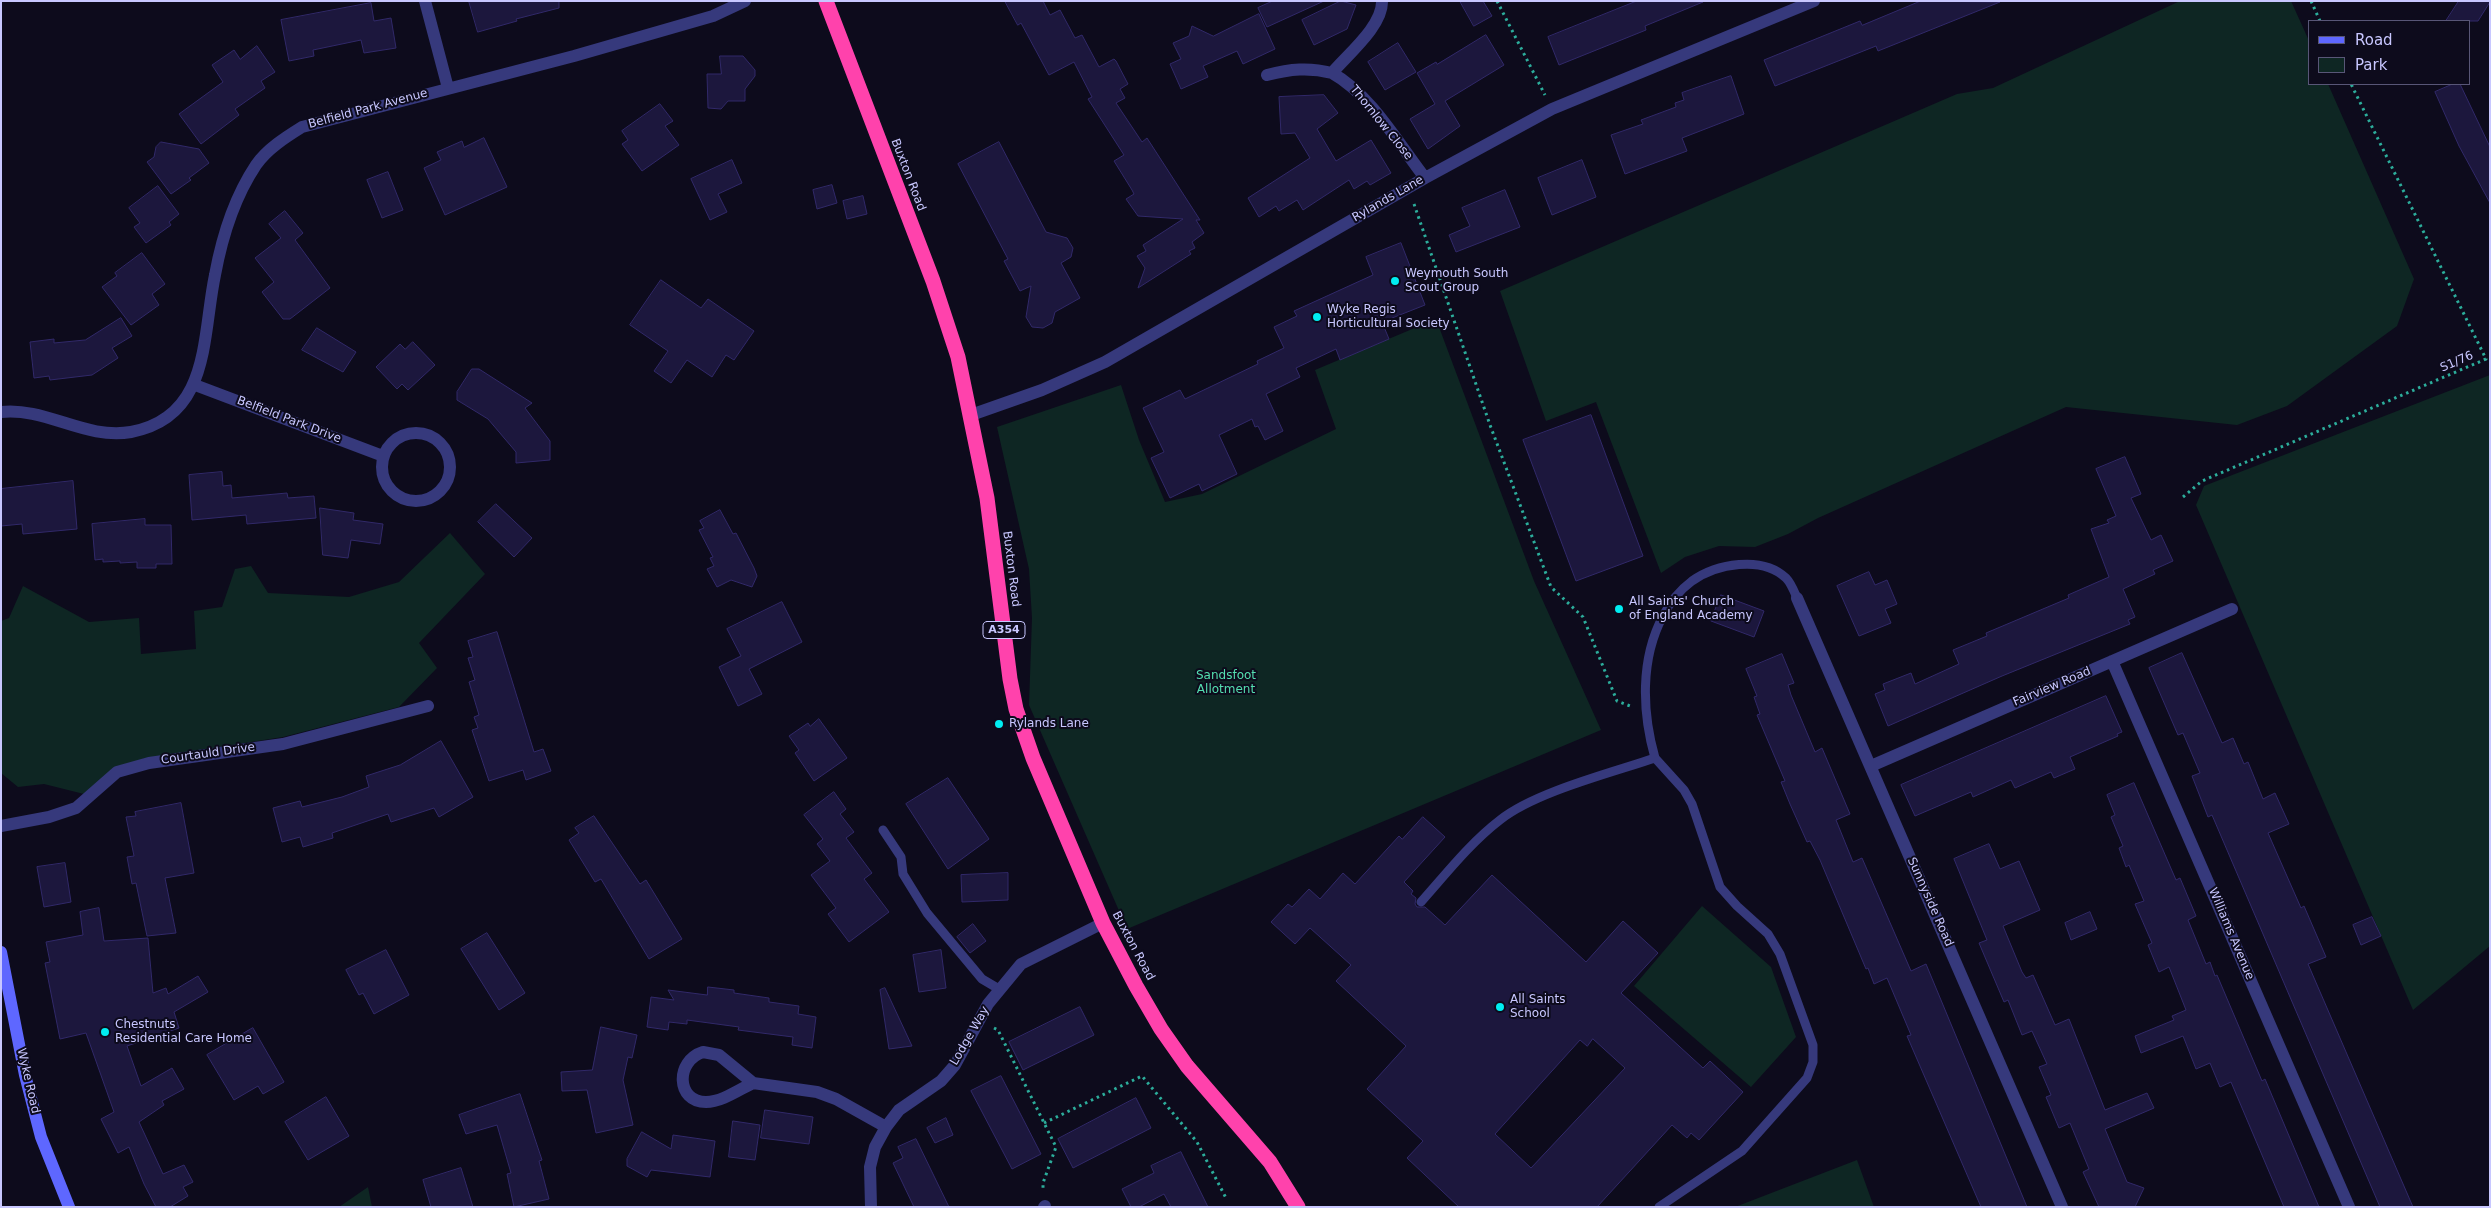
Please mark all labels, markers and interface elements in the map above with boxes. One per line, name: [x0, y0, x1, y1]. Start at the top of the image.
legend: [2308, 20, 2471, 85]
text: Road: [2355, 31, 2393, 49]
text: Park: [2355, 56, 2387, 74]
street label: Thornlow Close: [1347, 83, 1415, 163]
street label: Belfield Park Avenue: [307, 86, 429, 132]
street label: Buxton Road: [888, 137, 928, 213]
street label: Rylands Lane: [1350, 173, 1426, 225]
place label: Weymouth South Scout Group: [1405, 267, 1508, 295]
marker: Weymouth South Scout Group: [1389, 275, 1401, 287]
place label: Wyke Regis Horticultural Society: [1327, 303, 1450, 331]
marker: Wyke Regis Horticultural Society: [1311, 311, 1323, 323]
street label: S1/76: [2438, 349, 2476, 375]
street label: Belfield Park Drive: [235, 393, 343, 447]
street label: Buxton Road: [999, 530, 1023, 608]
place label: All Saints' Church of England Academy: [1629, 595, 1753, 623]
marker: All Saints' Church of England Academy: [1613, 603, 1625, 615]
road number: A354: [983, 622, 1025, 638]
street label: Fairview Road: [2011, 664, 2093, 710]
park label: Sandsfoot Allotment: [1196, 669, 1256, 697]
place label: Rylands Lane: [1009, 717, 1089, 731]
marker: Rylands Lane: [993, 718, 1005, 730]
street label: Courtauld Drive: [160, 740, 256, 768]
street label: Sunnyside Road: [1904, 855, 1956, 949]
street label: Williams Avenue: [2205, 886, 2257, 982]
street label: Buxton Road: [1109, 909, 1157, 983]
place label: All Saints School: [1510, 993, 1566, 1021]
marker: All Saints School: [1494, 1001, 1506, 1013]
street label: Lodge Way: [947, 1004, 993, 1068]
place label: Chestnuts Residential Care Home: [115, 1018, 252, 1046]
marker: Chestnuts Residential Care Home: [99, 1026, 111, 1038]
street label: Wyke Road: [13, 1047, 43, 1115]

